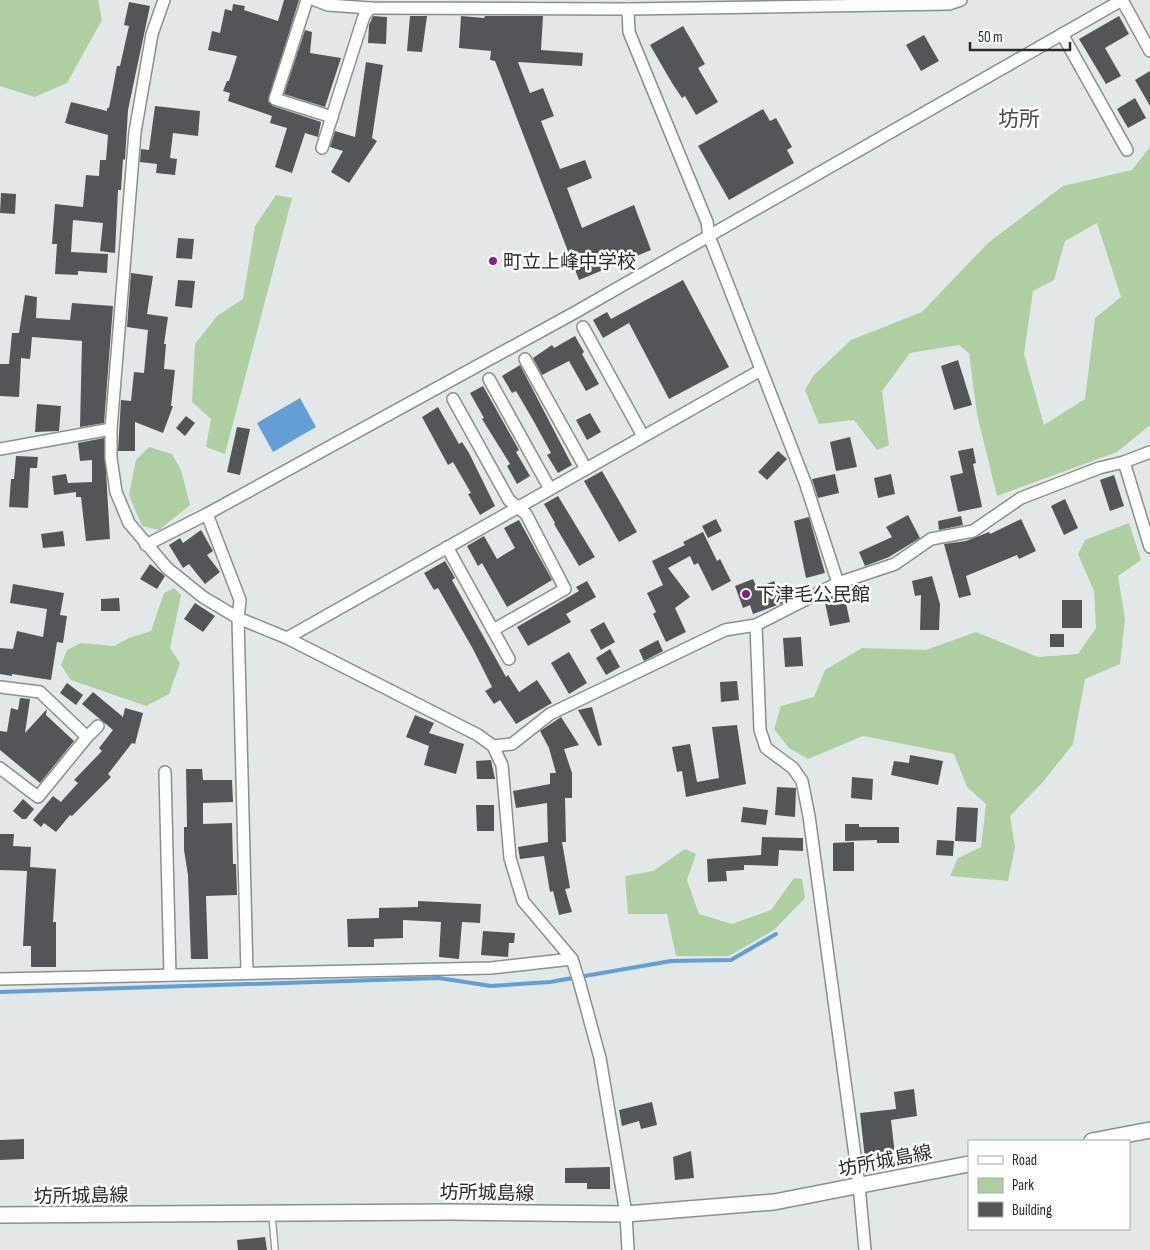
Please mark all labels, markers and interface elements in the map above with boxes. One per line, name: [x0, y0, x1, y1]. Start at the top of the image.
scale bar: [970, 20, 1070, 52]
text: 50 m: [978, 28, 1003, 47]
district label: 坊所: [998, 107, 1040, 132]
place label: 町立上峰中学校: [503, 251, 636, 274]
marker: 町立上峰中学校: [487, 255, 499, 267]
place label: 下津毛公民館: [756, 584, 870, 607]
marker: 下津毛公民館: [740, 588, 752, 600]
legend: [968, 1140, 1130, 1230]
street label: 坊所城島線: [836, 1141, 934, 1182]
text: Road: [1012, 1151, 1037, 1170]
text: Park: [1012, 1176, 1034, 1195]
street label: 坊所城島線: [439, 1181, 535, 1206]
street label: 坊所城島線: [33, 1184, 129, 1209]
text: Building: [1012, 1201, 1052, 1220]

